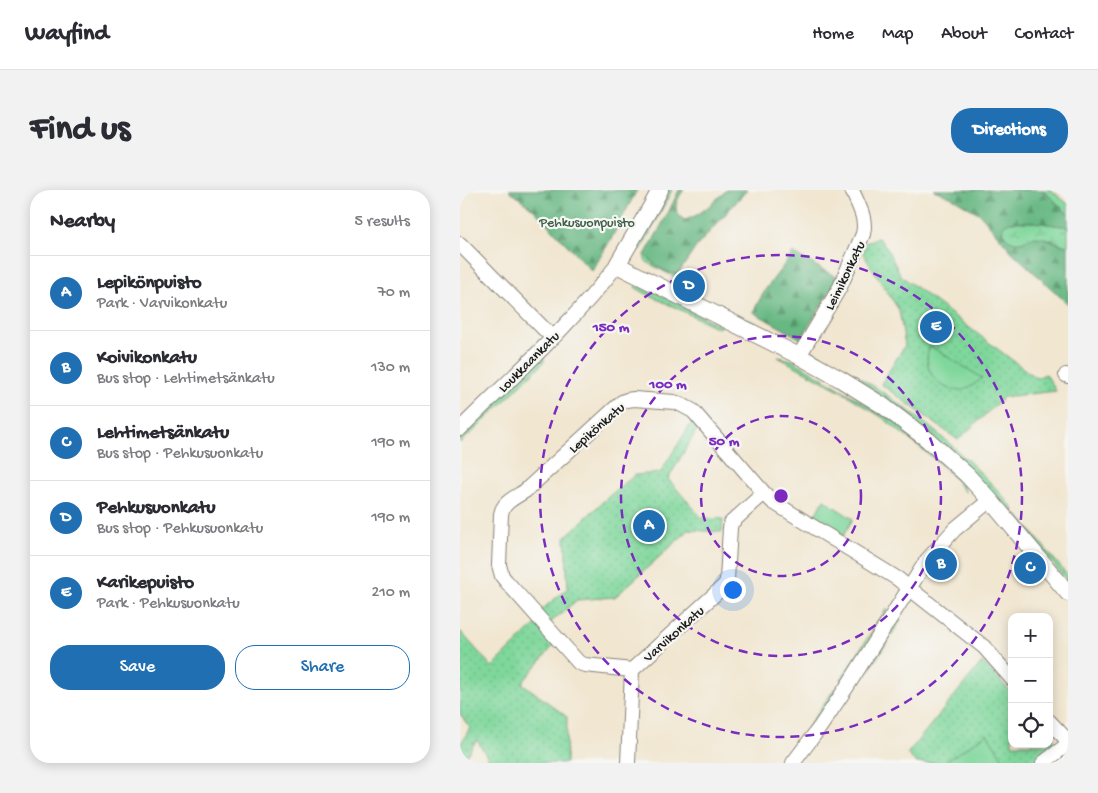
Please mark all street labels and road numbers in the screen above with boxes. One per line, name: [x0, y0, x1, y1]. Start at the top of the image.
street label: Leimikonkatu: [822, 238, 870, 313]
street label: Loukkaankatu: [495, 328, 564, 397]
street label: Lepikönkatu: [566, 400, 629, 458]
street label: Varvikonkatu: [640, 603, 709, 667]

